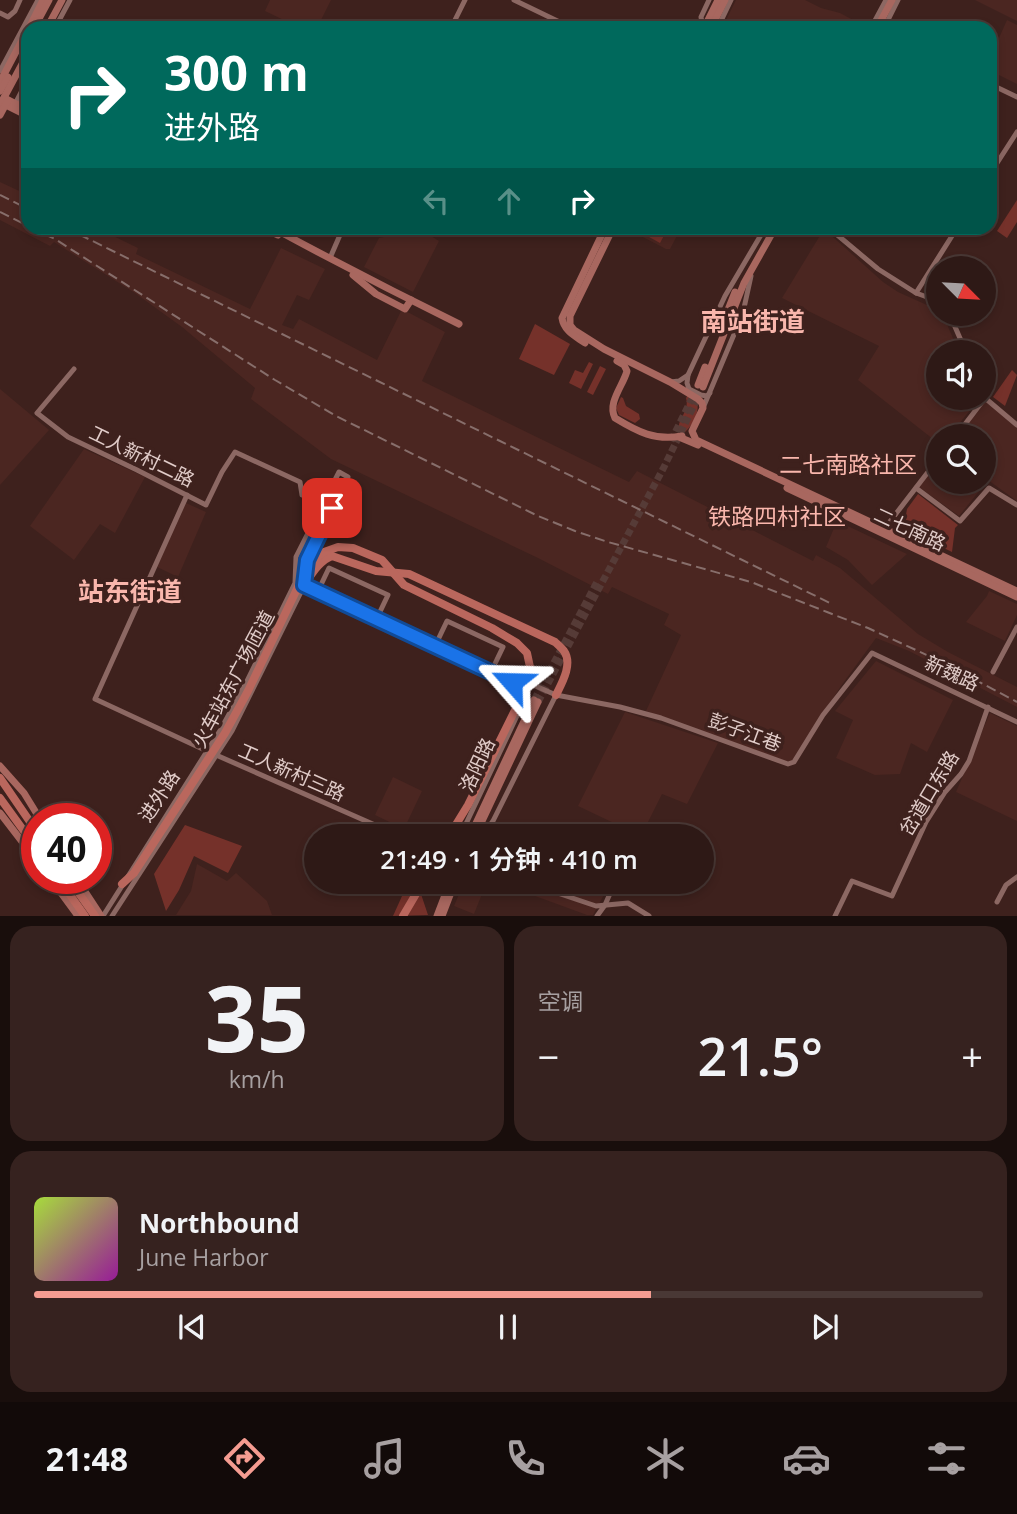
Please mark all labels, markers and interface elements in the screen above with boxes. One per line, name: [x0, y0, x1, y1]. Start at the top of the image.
text: 300 m: [164, 39, 309, 105]
icon: right: [49, 49, 140, 140]
text: 进外路: [164, 105, 260, 148]
icon: left: [417, 182, 455, 220]
icon: ahead: [490, 182, 528, 220]
icon: right: [563, 182, 601, 220]
north arrow: [926, 256, 996, 326]
map controls: [926, 256, 996, 494]
district label: 南站街道: [701, 303, 805, 339]
button: sound: [926, 340, 996, 410]
street label: 工人新村二路: [85, 419, 199, 493]
button: search: [926, 424, 996, 494]
district label: 二七南路社区: [779, 448, 917, 480]
pin: [302, 478, 362, 538]
icon: arrive: [313, 489, 351, 527]
district label: 铁路四村社区: [708, 500, 846, 532]
street label: 二七南路: [870, 501, 950, 557]
district label: 站东街道: [78, 573, 182, 609]
street label: 火车站东广场匝道: [186, 606, 280, 752]
position arrow: [475, 645, 549, 719]
street label: 新魏路: [921, 649, 983, 697]
street label: 彭子江巷: [705, 707, 785, 757]
street label: 洛阳路: [453, 734, 501, 796]
street label: 工人新村三路: [235, 737, 349, 807]
street label: 岔道口东路: [893, 746, 965, 840]
street label: 进外路: [133, 765, 185, 827]
speed limit sign: 40: [21, 803, 112, 894]
text: 21:49 · 1 分钟 · 410 m: [380, 841, 638, 877]
text: 35: [205, 955, 309, 1079]
text: 空调: [538, 985, 584, 1017]
text: 21.5°: [697, 1020, 823, 1091]
text: −: [538, 1030, 559, 1082]
text: +: [961, 1030, 983, 1082]
text: km/h: [229, 1063, 285, 1095]
text: Northbound: [139, 1205, 300, 1241]
text: June Harbor: [139, 1241, 269, 1273]
icon: previous: [173, 1308, 211, 1346]
icon: pause: [489, 1308, 527, 1346]
icon: next: [806, 1308, 844, 1346]
icon: directions: [220, 1434, 269, 1483]
icon: music: [360, 1434, 409, 1483]
icon: phone: [501, 1434, 550, 1483]
icon: climate: [641, 1434, 690, 1483]
icon: car: [782, 1434, 831, 1483]
icon: filters: [922, 1434, 971, 1483]
text: 21:48: [46, 1437, 128, 1480]

